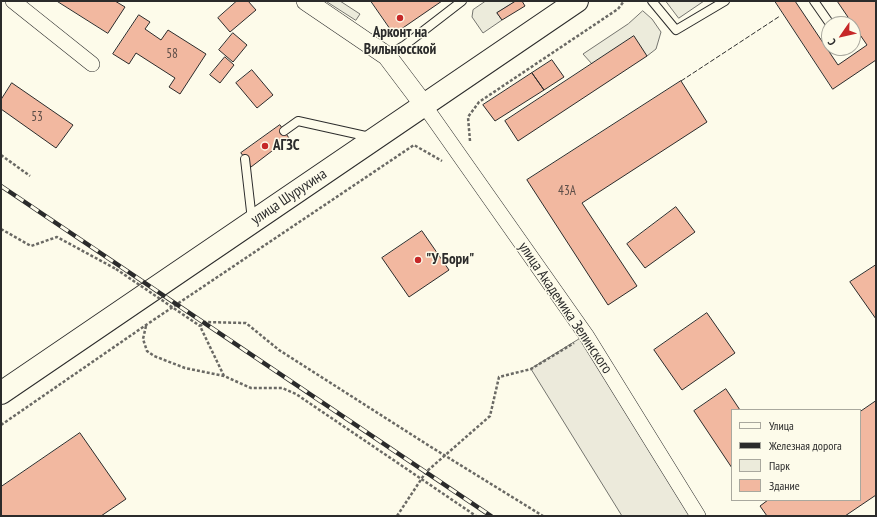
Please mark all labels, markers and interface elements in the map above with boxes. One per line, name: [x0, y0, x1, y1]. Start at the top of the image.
marker: Арконт на Вильнюсской: [395, 13, 405, 23]
north arrow: [821, 16, 861, 56]
place label: Арконт на Вильнюсской: [364, 24, 436, 59]
text: С: [825, 36, 839, 48]
house number: 58: [166, 46, 178, 62]
house number: 53: [31, 109, 43, 125]
place label: АГЗС: [273, 137, 300, 155]
marker: АГЗС: [260, 141, 270, 151]
street label: улица Шурухина: [248, 165, 330, 229]
house number: 43А: [558, 183, 576, 199]
street label: улица Академика Зелинского: [514, 239, 616, 377]
place label: "У Бори": [426, 251, 474, 269]
marker: "У Бори": [413, 255, 423, 265]
legend: [731, 409, 861, 501]
text: Улица: [769, 418, 794, 433]
text: Железная дорога: [769, 438, 842, 453]
text: Парк: [769, 458, 790, 473]
text: Здание: [769, 478, 800, 493]

